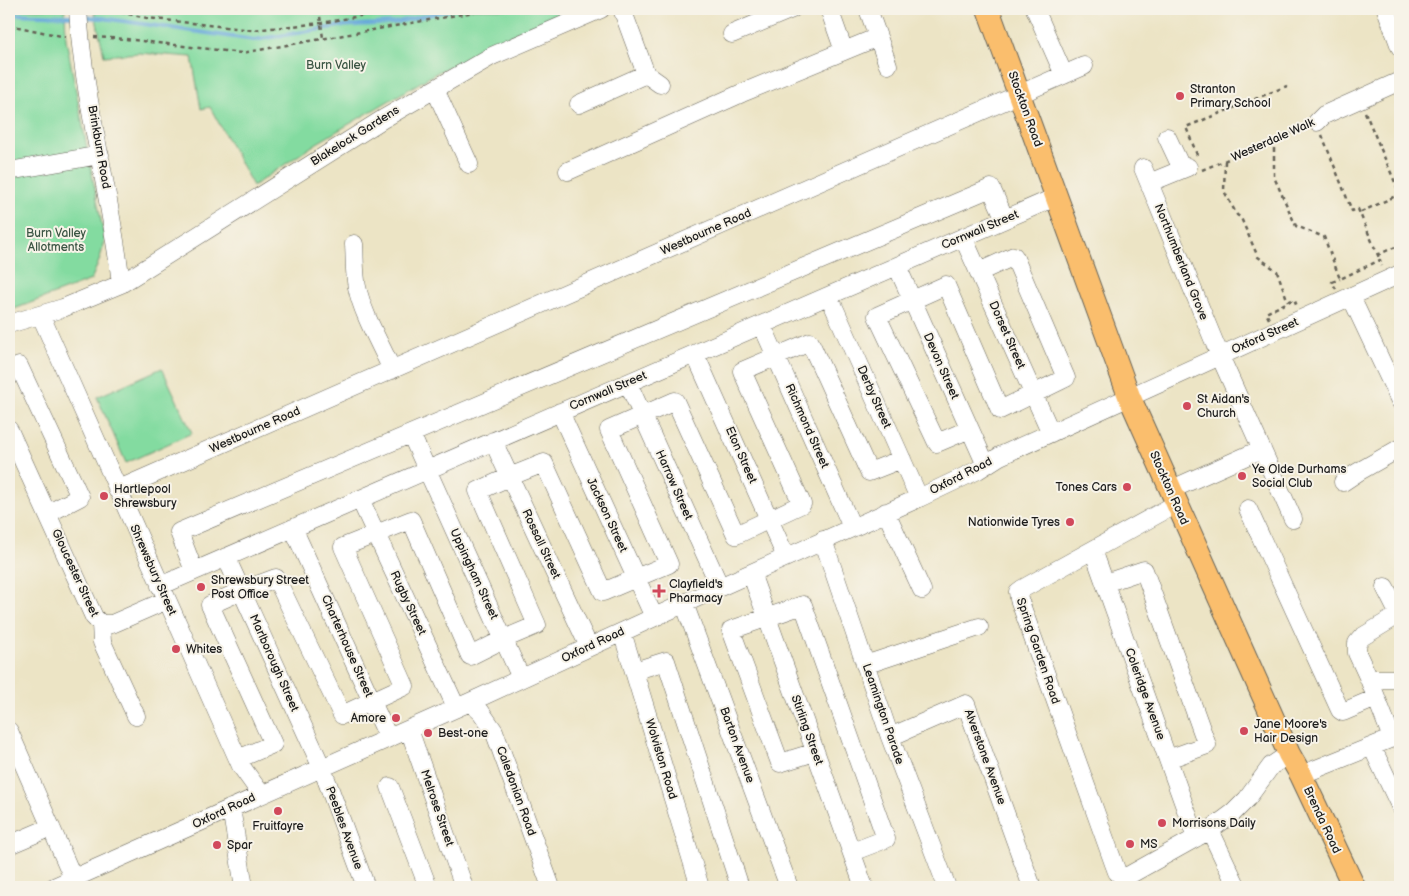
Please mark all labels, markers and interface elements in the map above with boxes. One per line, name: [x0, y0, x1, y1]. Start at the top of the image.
park label: Burn Valley: [306, 58, 366, 73]
street label: Stockton Road: [1004, 69, 1046, 149]
place label: Stranton Primary School: [1190, 82, 1271, 111]
marker: Stranton Primary School: [1174, 90, 1186, 102]
street label: Blakelock Gardens: [308, 103, 402, 169]
street label: Brinkburn Road: [84, 104, 114, 190]
street label: Westerdale Walk: [1229, 115, 1317, 165]
street label: Northumberland Grove: [1151, 202, 1211, 322]
street label: Westbourne Road: [658, 205, 754, 259]
street label: Cornwall Street: [939, 207, 1021, 253]
park label: Burn Valley Allotments: [26, 226, 86, 255]
street label: Dorset Street: [985, 299, 1029, 371]
street label: Oxford Street: [1229, 314, 1301, 357]
street label: Devon Street: [920, 331, 962, 402]
street label: Derby Street: [853, 363, 895, 431]
street label: Cornwall Street: [567, 368, 649, 414]
street label: Richmond Street: [782, 382, 832, 471]
place label: St Aidan's Church: [1197, 392, 1249, 421]
marker: St Aidan's Church: [1181, 400, 1193, 412]
street label: Westbourne Road: [207, 403, 303, 457]
street label: Eton Street: [722, 424, 760, 486]
street label: Harrow Street: [652, 448, 696, 522]
street label: Stockton Road: [1146, 449, 1192, 527]
street label: Oxford Road: [927, 454, 995, 498]
place label: Ye Olde Durhams Social Club: [1251, 462, 1346, 491]
marker: Ye Olde Durhams Social Club: [1236, 470, 1248, 482]
street label: Jackson Street: [583, 475, 631, 555]
place label: Tones Cars: [1056, 480, 1117, 495]
marker: Tones Cars: [1121, 481, 1133, 493]
place label: Hartlepool Shrewsbury: [114, 482, 177, 511]
marker: Hartlepool Shrewsbury: [98, 490, 110, 502]
street label: Rossall Street: [518, 507, 564, 582]
place label: Nationwide Tyres: [968, 515, 1060, 530]
marker: Nationwide Tyres: [1064, 516, 1076, 528]
street label: Shrewsbury Street: [126, 522, 180, 618]
street label: Uppingham Street: [446, 526, 502, 622]
street label: Gloucester Street: [48, 527, 102, 620]
street label: Rugby Street: [387, 568, 430, 638]
place label: Shrewsbury Street Post Office: [211, 573, 309, 602]
place label: Clayfield's Pharmacy: [669, 577, 723, 606]
marker: Shrewsbury Street Post Office: [195, 581, 207, 593]
marker: Clayfield's Pharmacy: [653, 585, 665, 597]
street label: Charterhouse Street: [318, 593, 376, 700]
street label: Spring Garden Road: [1013, 596, 1063, 706]
street label: Marlborough Street: [246, 612, 302, 714]
street label: Oxford Road: [559, 624, 627, 666]
place label: Whites: [186, 642, 222, 657]
marker: Whites: [170, 643, 182, 655]
street label: Coleridge Avenue: [1121, 646, 1169, 742]
street label: Leamington Parade: [859, 662, 907, 766]
street label: Stirling Street: [787, 693, 827, 767]
street label: Barton Avenue: [716, 705, 758, 785]
street label: Alverstone Avenue: [961, 707, 1009, 807]
place label: Amore: [351, 711, 386, 726]
marker: Amore: [390, 712, 402, 724]
street label: Wolviston Road: [642, 717, 680, 801]
place label: Jane Moore's Hair Design: [1254, 717, 1327, 746]
marker: Jane Moore's Hair Design: [1238, 725, 1250, 737]
place label: Best-one: [438, 726, 488, 741]
marker: Best-one: [422, 727, 434, 739]
street label: Caledonian Road: [493, 744, 539, 838]
street label: Melrose Street: [417, 768, 457, 849]
street label: Peebles Avenue: [322, 784, 366, 872]
street label: Brenda Road: [1300, 784, 1344, 856]
street label: Oxford Road: [190, 790, 258, 832]
marker: Fruitfayre: [272, 805, 284, 817]
place label: Morrisons Daily: [1172, 816, 1256, 831]
marker: Morrisons Daily: [1156, 817, 1168, 829]
place label: Fruitfayre: [252, 819, 304, 834]
place label: MS: [1140, 837, 1158, 852]
place label: Spar: [227, 838, 253, 853]
marker: MS: [1124, 838, 1136, 850]
marker: Spar: [211, 839, 223, 851]

